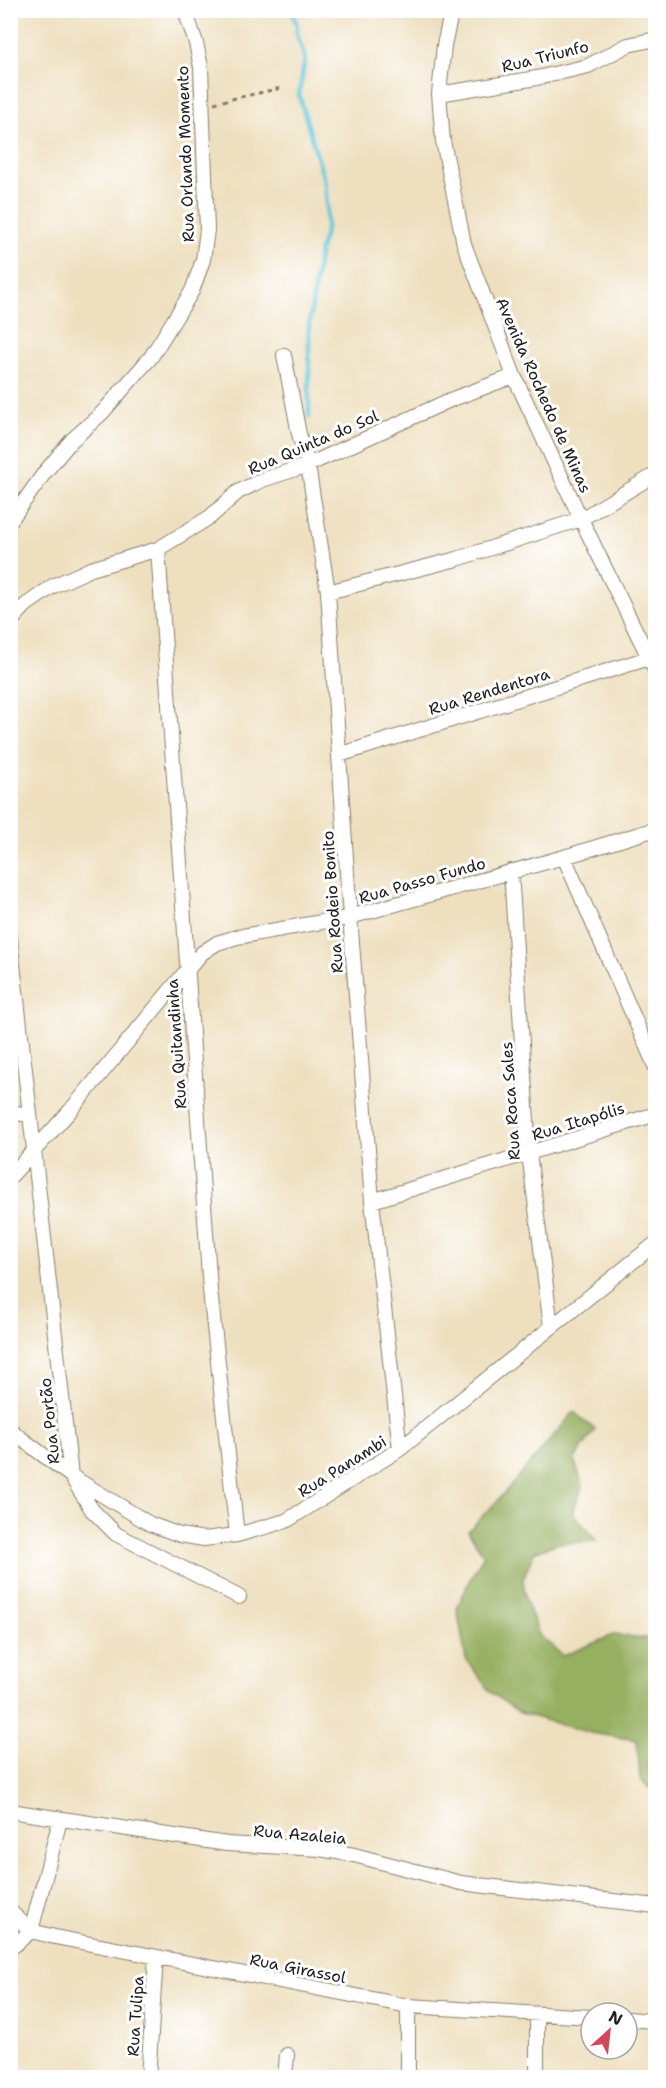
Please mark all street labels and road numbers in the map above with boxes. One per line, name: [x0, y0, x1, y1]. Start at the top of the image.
street label: Rua Triunfo: [499, 36, 591, 77]
street label: Rua Orlando Momento: [172, 65, 199, 243]
street label: Avenida Rochedo de Minas: [491, 294, 596, 496]
street label: Rua Quinta do Sol: [245, 405, 382, 479]
street label: Rua Rendentora: [426, 663, 552, 720]
street label: Rua Rodeio Bonito: [317, 830, 348, 974]
street label: Rua Passo Fundo: [356, 852, 488, 909]
street label: Rua Quitandinha: [161, 978, 192, 1110]
street label: Rua Roca Sales: [496, 1041, 525, 1161]
street label: Rua Itapólis: [529, 1097, 627, 1146]
street label: Rua Portão: [35, 1377, 64, 1465]
street label: Rua Panambi: [294, 1431, 391, 1502]
street label: Rua Azaleia: [253, 1820, 347, 1849]
street label: Rua Girassol: [248, 1949, 348, 1988]
street label: Rua Tulipa: [122, 1975, 149, 2057]

